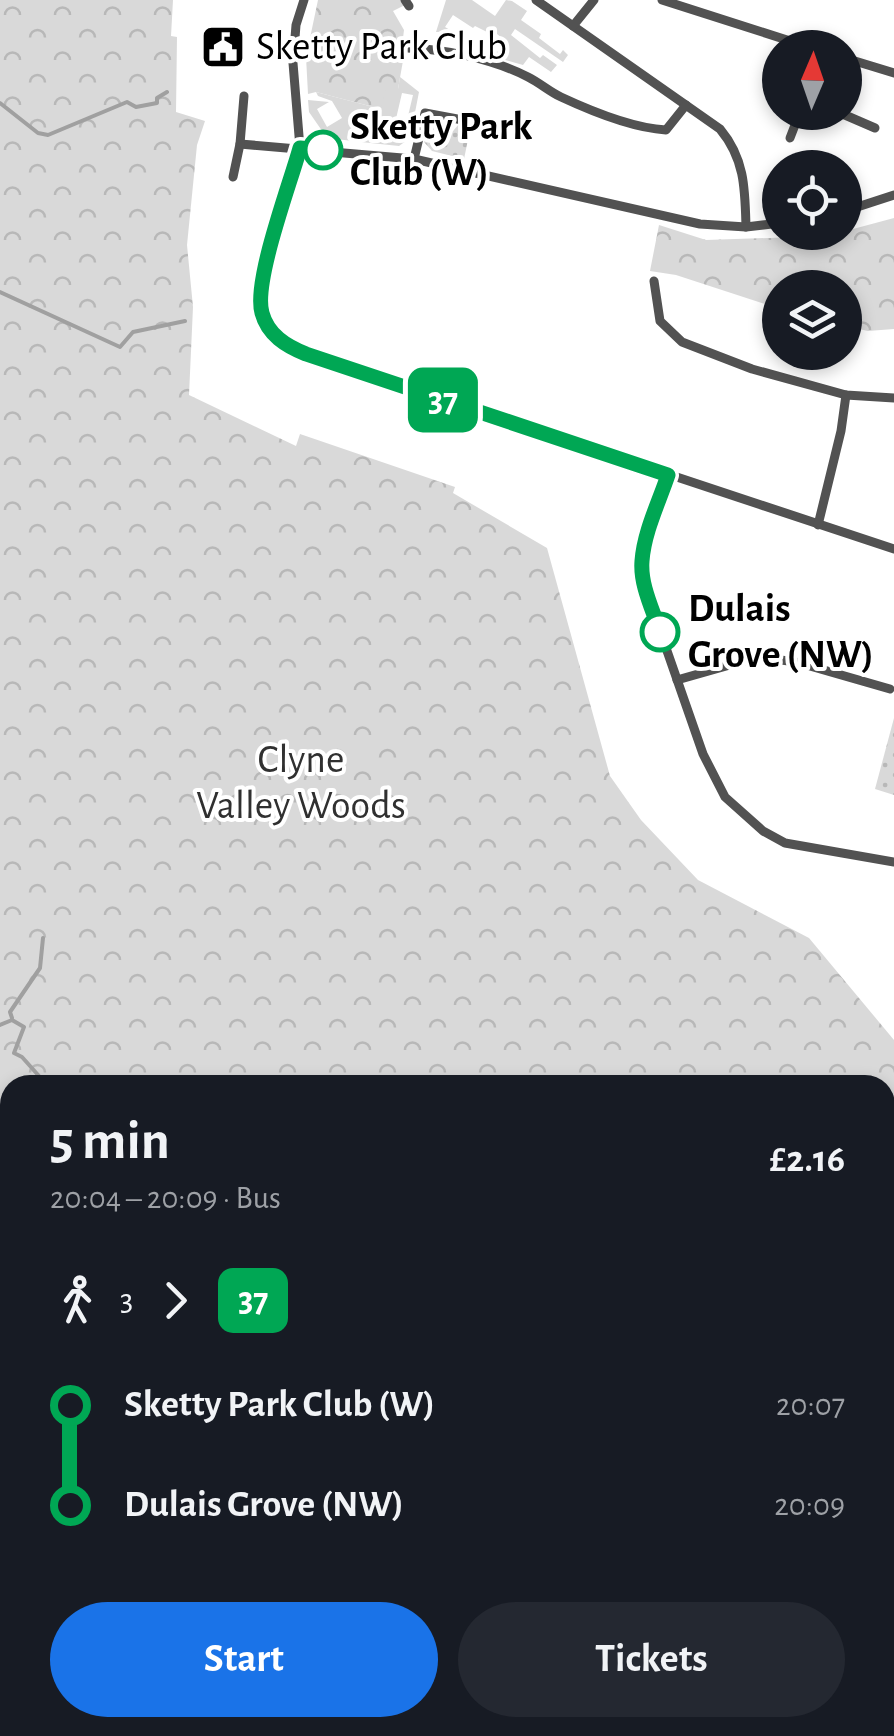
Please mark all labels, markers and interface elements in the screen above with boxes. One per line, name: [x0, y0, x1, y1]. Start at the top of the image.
public building icon: Sketty Park Club: [200, 24, 246, 70]
place label: Sketty Park Club: [256, 27, 507, 67]
north arrow: [762, 30, 862, 130]
map controls: [762, 30, 862, 370]
place label: Sketty Park Club (W): [350, 107, 532, 193]
marker: Sketty Park Club (W): [304, 131, 342, 169]
button: locate: [762, 150, 862, 250]
button: layers: [762, 270, 862, 370]
line badge: 37: [398, 368, 488, 432]
text: 37: [428, 383, 458, 418]
place label: Dulais Grove (NW): [688, 589, 874, 675]
marker: Dulais Grove (NW): [641, 613, 679, 651]
park label: Clyne Valley Woods: [196, 740, 406, 826]
text: 5 min: [50, 1114, 170, 1169]
text: £2.16: [769, 1141, 845, 1179]
text: 20:04 – 20:09 · Bus: [50, 1182, 281, 1214]
icon: walk: [50, 1273, 105, 1328]
icon: forward: [148, 1273, 203, 1328]
text: 37: [238, 1283, 268, 1318]
text: 3: [120, 1284, 133, 1316]
text: Sketty Park Club (W): [124, 1386, 435, 1424]
text: 20:07: [776, 1389, 845, 1421]
text: Dulais Grove (NW): [124, 1486, 404, 1524]
text: 20:09: [774, 1489, 845, 1521]
button: Start: [50, 1602, 438, 1717]
button: Tickets: [458, 1602, 845, 1717]

